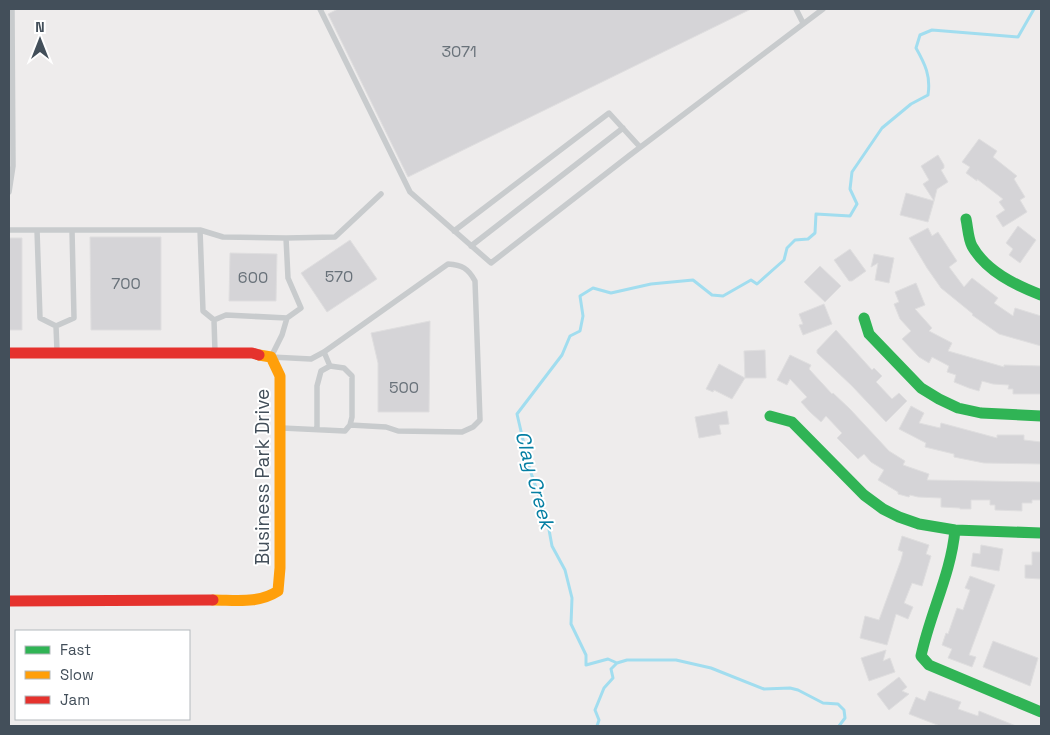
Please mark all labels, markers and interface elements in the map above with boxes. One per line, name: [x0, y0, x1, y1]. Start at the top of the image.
north arrow: [15, 15, 65, 65]
text: N: [35, 18, 45, 36]
house number: 3071: [441, 41, 477, 62]
house number: 570: [325, 266, 353, 287]
house number: 600: [238, 267, 268, 288]
house number: 700: [111, 273, 141, 294]
house number: 500: [389, 377, 419, 398]
street label: Business Park Drive: [250, 389, 275, 565]
water label: Clay Creek: [509, 428, 561, 534]
legend: [15, 630, 190, 720]
text: Fast: [60, 640, 91, 659]
text: Slow: [60, 665, 94, 684]
text: Jam: [60, 690, 90, 709]

